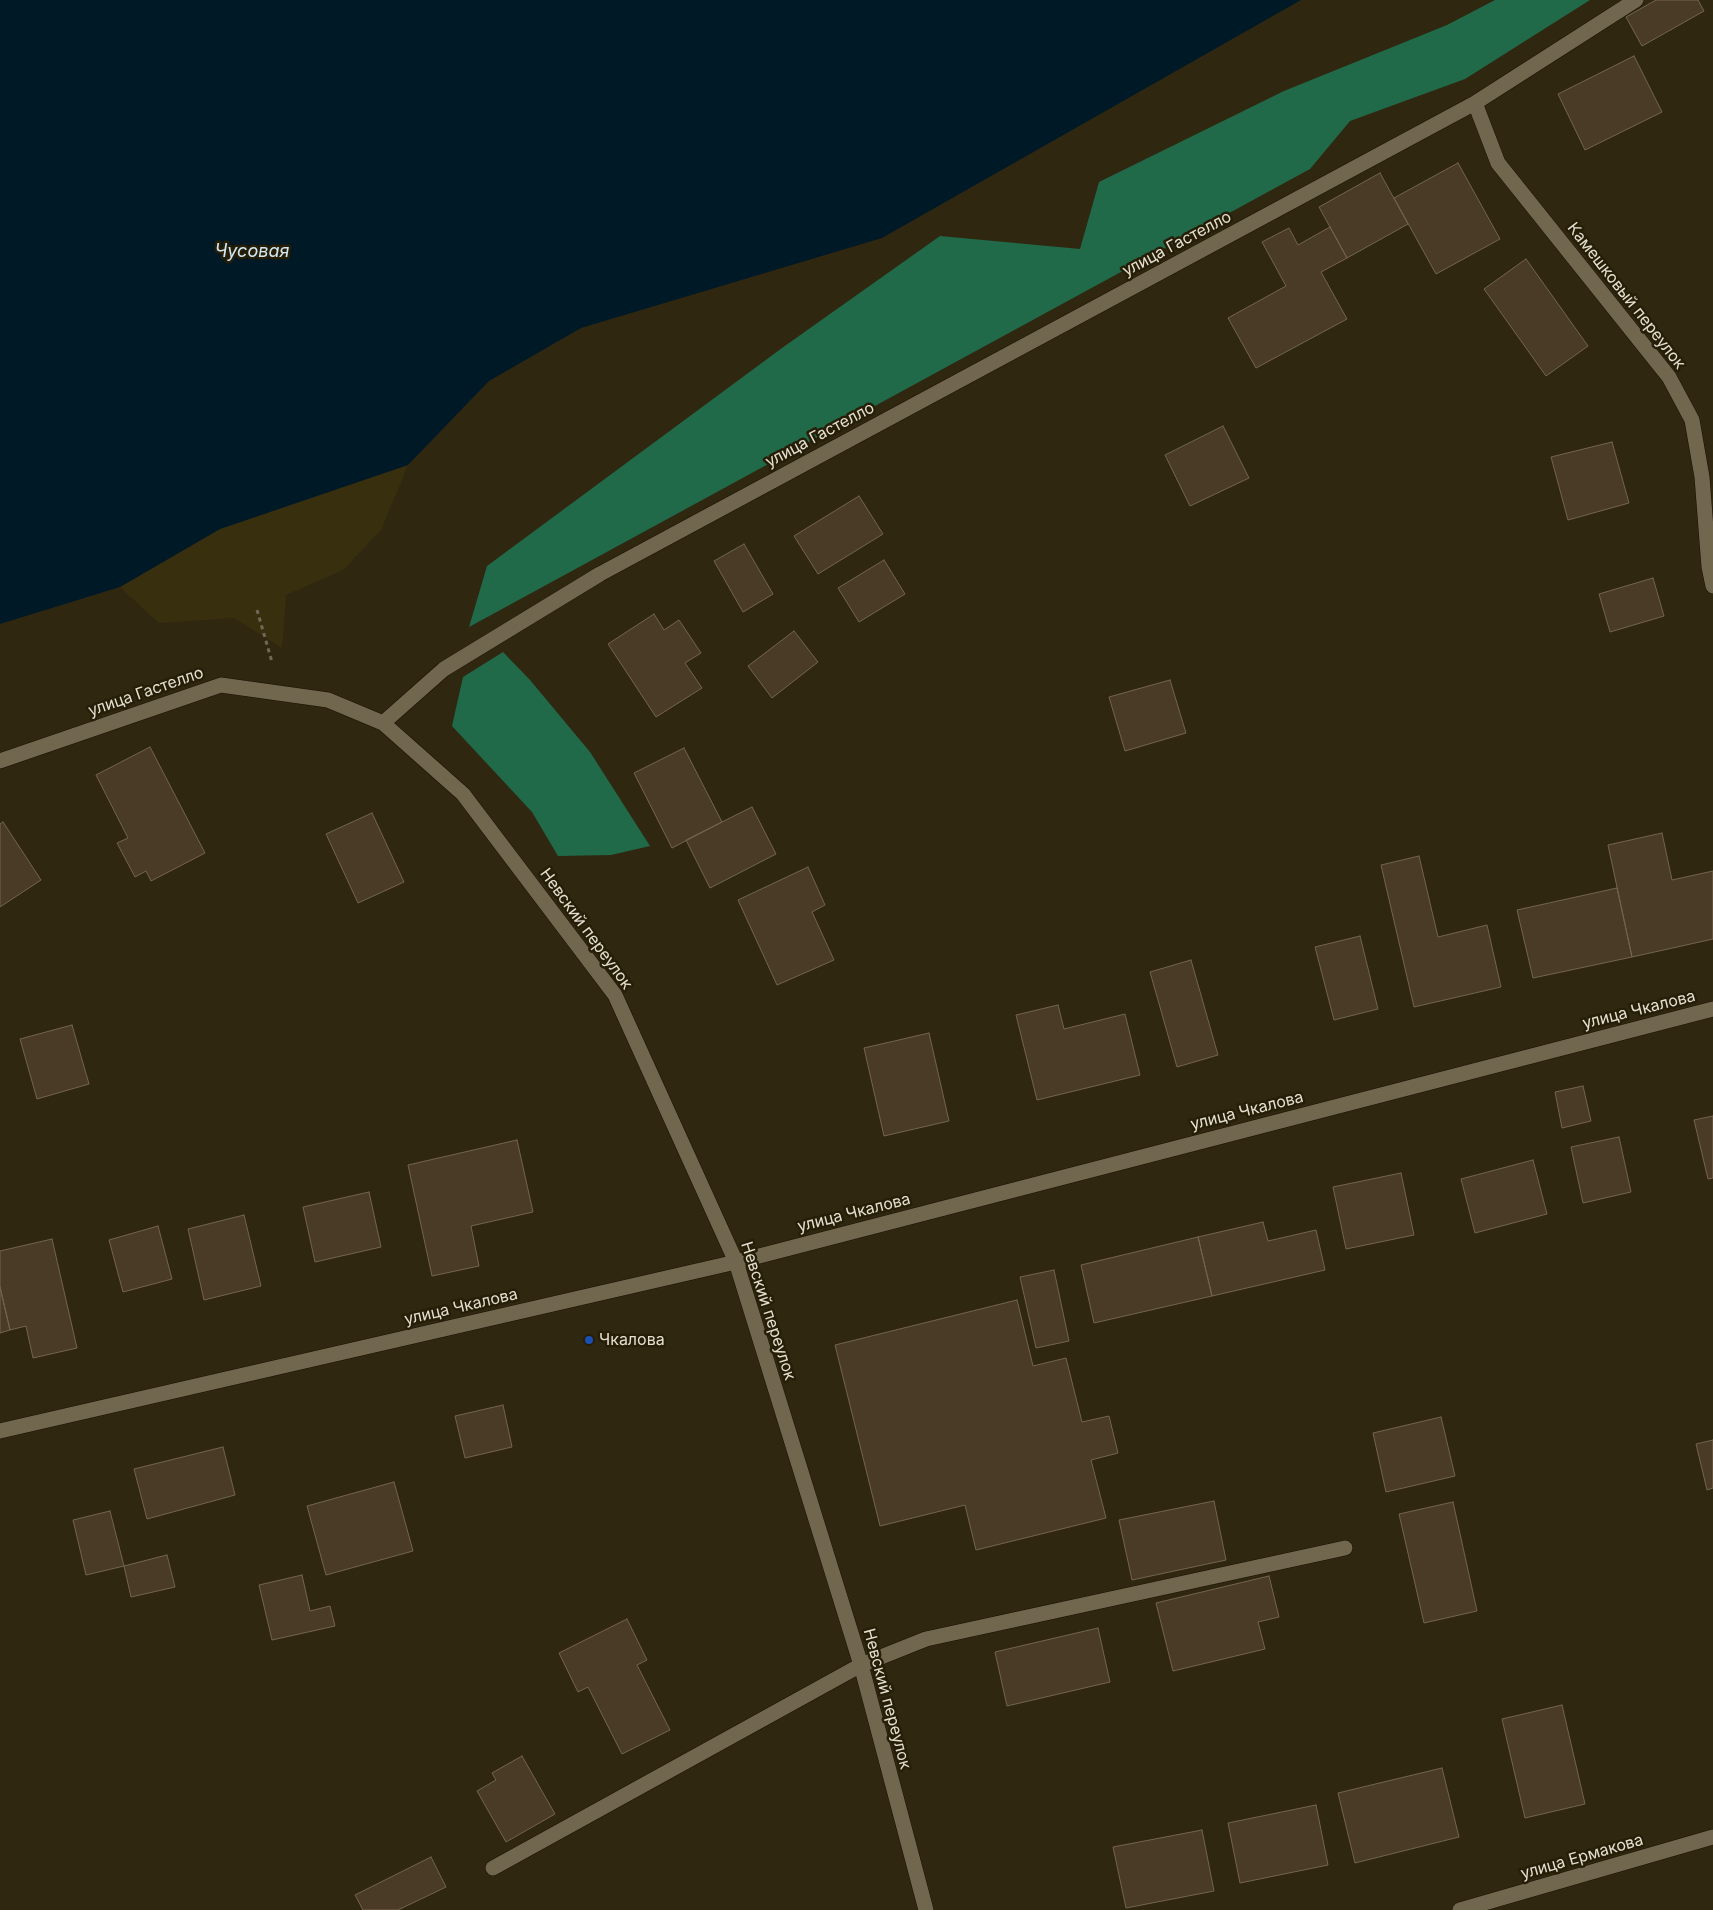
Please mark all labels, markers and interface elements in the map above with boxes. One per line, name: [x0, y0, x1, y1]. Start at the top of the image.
street label: улица Гастелло: [1119, 207, 1235, 281]
street label: Камешковый переулок: [1563, 219, 1689, 373]
water label: Чусовая: [215, 241, 289, 263]
street label: улица Гастелло: [762, 398, 878, 472]
street label: улица Гастелло: [86, 663, 206, 721]
street label: Невский переулок: [536, 865, 636, 993]
street label: улица Чкалова: [1581, 987, 1697, 1033]
street label: улица Чкалова: [1189, 1088, 1305, 1134]
street label: улица Чкалова: [796, 1190, 912, 1236]
street label: Невский переулок: [737, 1239, 799, 1383]
street label: улица Чкалова: [402, 1285, 520, 1329]
place label: Чкалова: [599, 1330, 665, 1350]
marker: Чкалова: [583, 1334, 595, 1346]
street label: Невский переулок: [859, 1627, 915, 1771]
street label: улица Ермакова: [1518, 1830, 1646, 1884]

